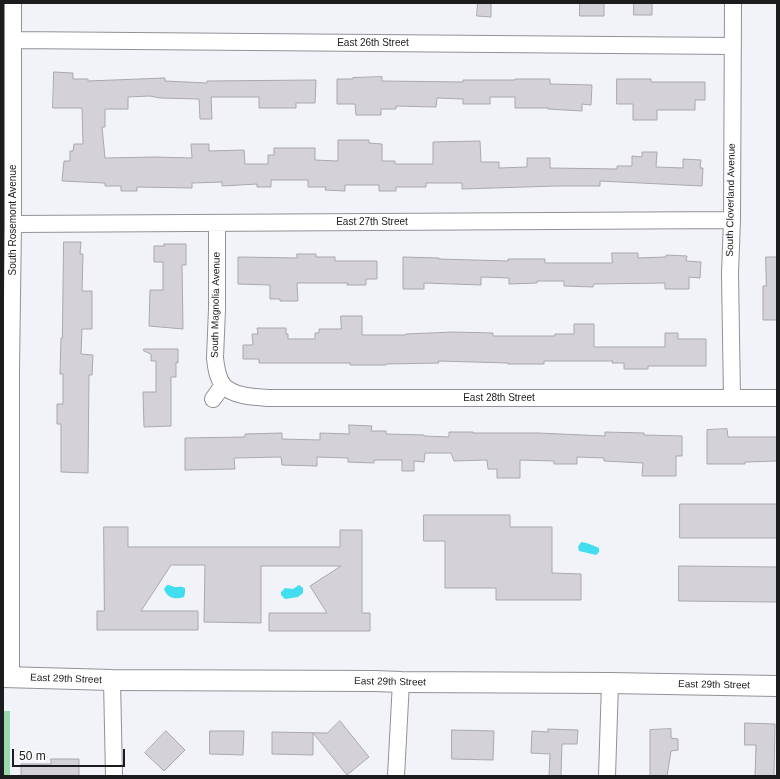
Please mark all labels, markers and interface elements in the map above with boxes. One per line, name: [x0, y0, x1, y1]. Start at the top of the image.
street label: East 26th Street: [337, 37, 409, 49]
street label: South Cloverland Avenue: [724, 143, 738, 257]
street label: South Rosemont Avenue: [7, 164, 19, 276]
street label: East 27th Street: [336, 216, 408, 228]
street label: South Magnolia Avenue: [209, 252, 223, 358]
street label: East 28th Street: [463, 392, 535, 404]
street label: East 29th Street: [30, 672, 102, 686]
street label: East 29th Street: [354, 675, 426, 689]
street label: East 29th Street: [678, 678, 750, 692]
scale bar: [14, 741, 127, 767]
text: 50 m: [19, 749, 46, 763]

